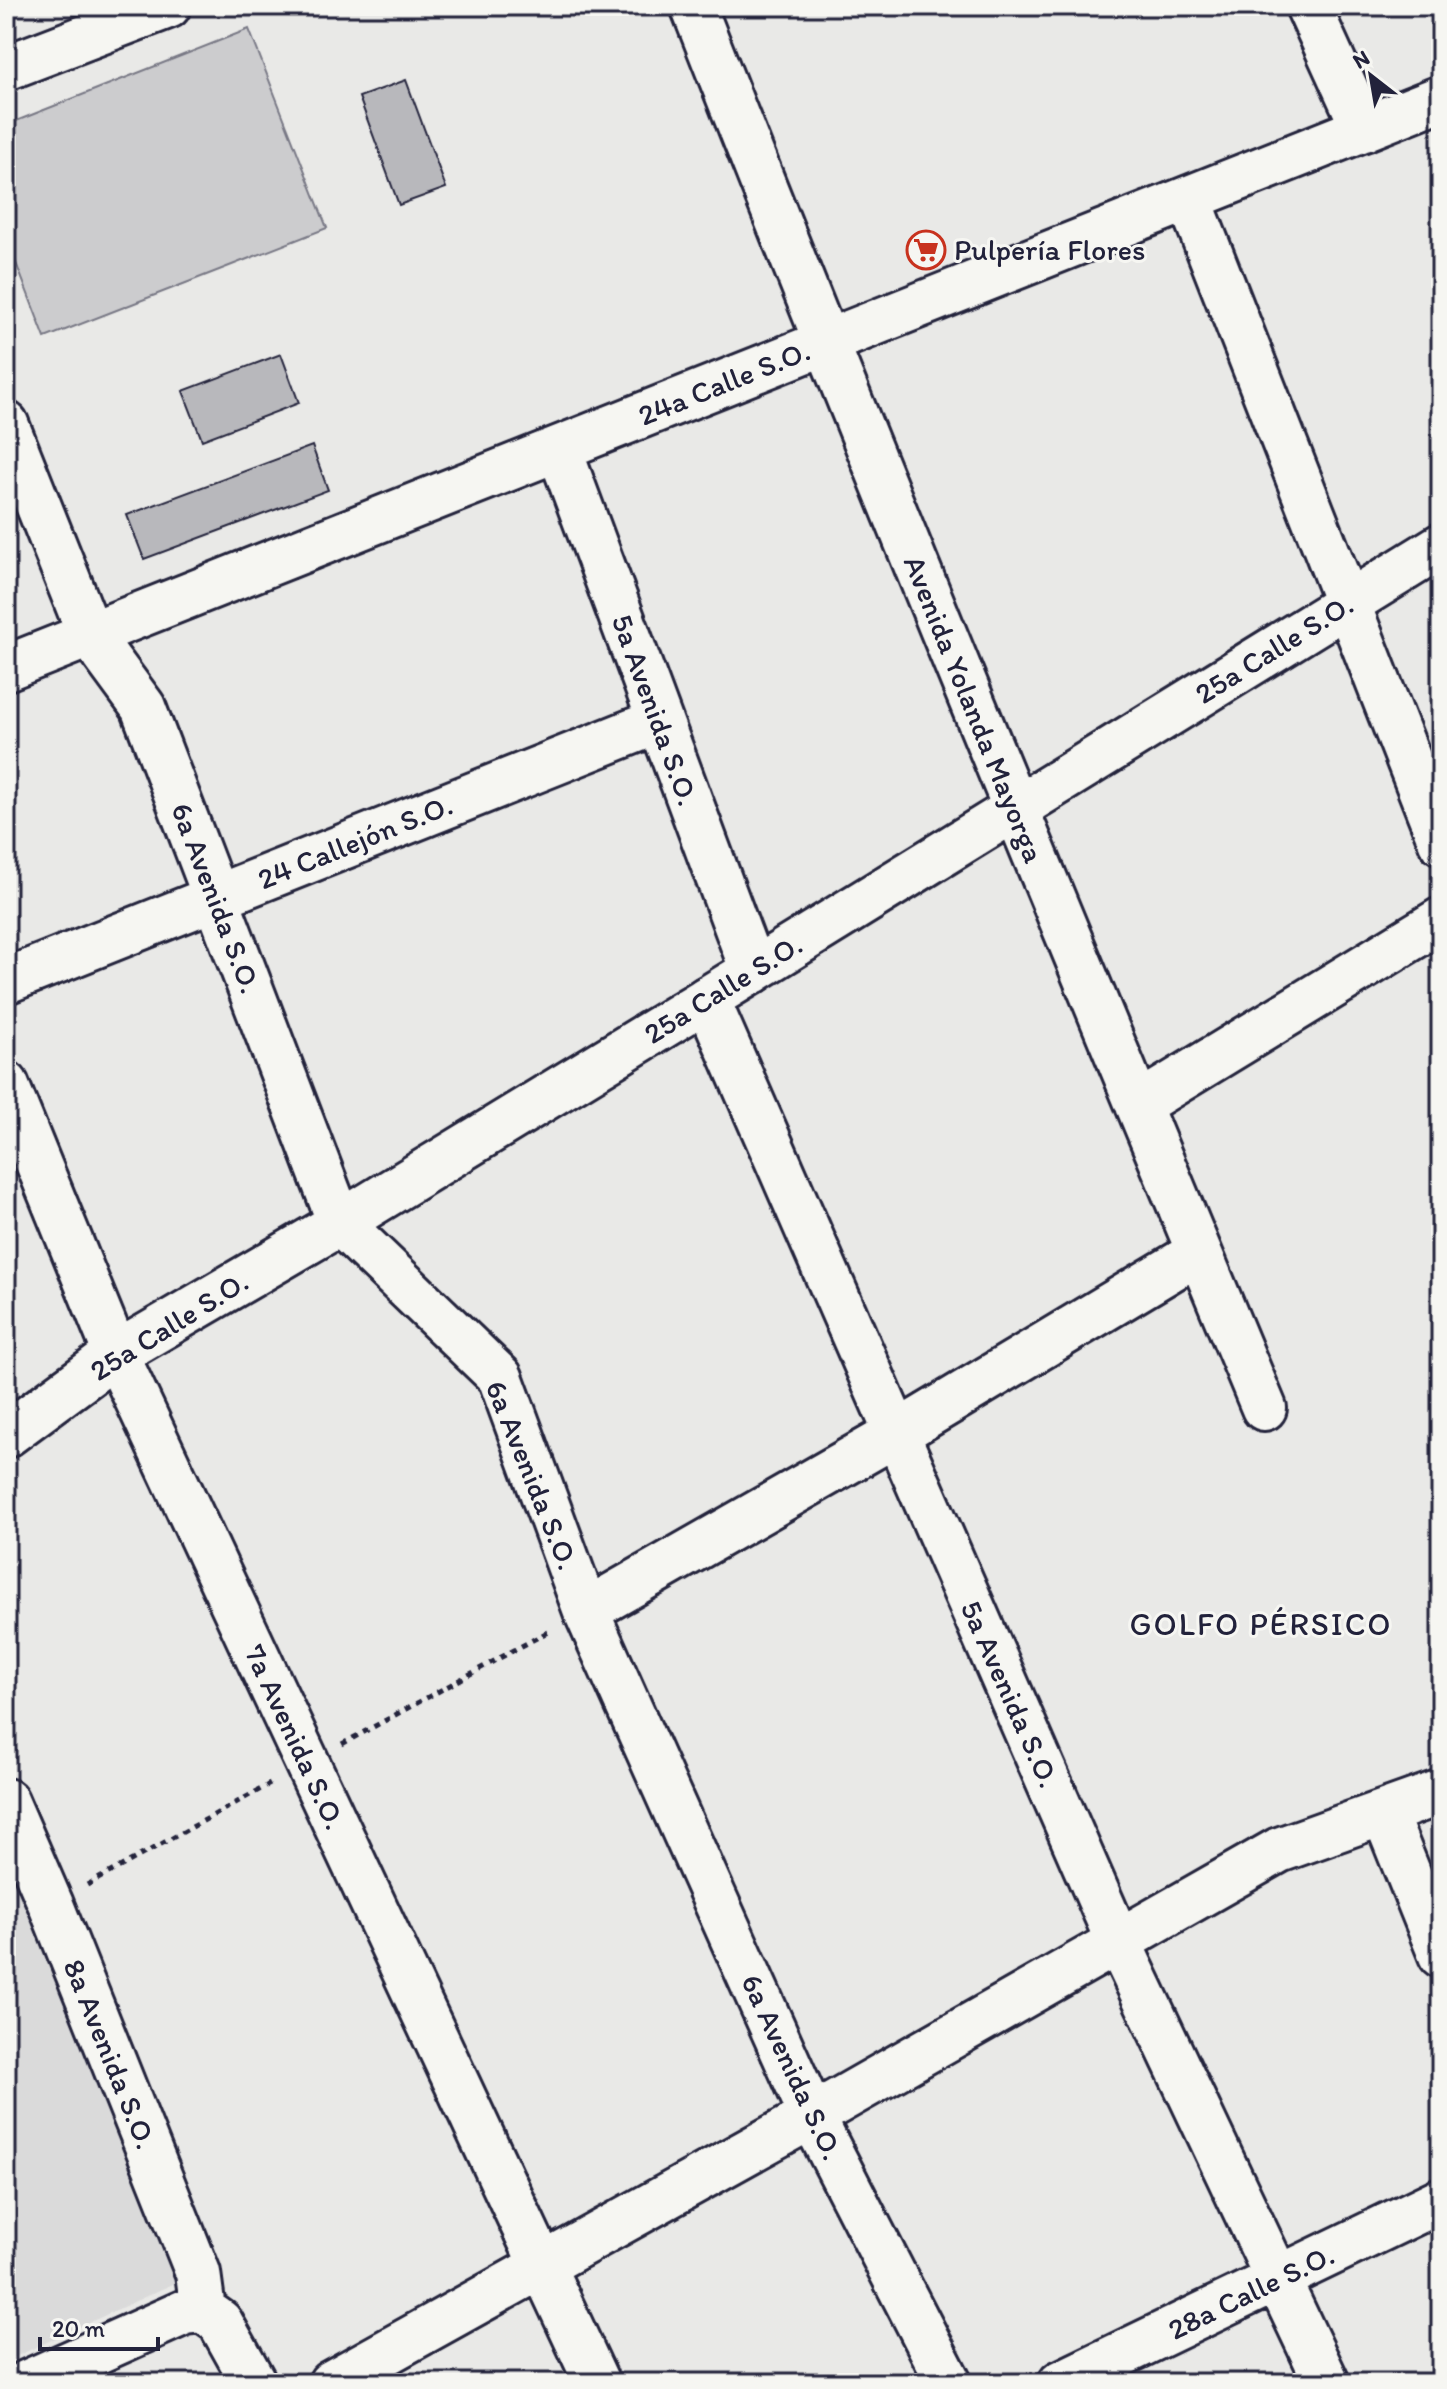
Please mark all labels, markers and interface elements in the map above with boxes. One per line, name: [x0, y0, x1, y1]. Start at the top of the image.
north arrow: [1331, 36, 1411, 116]
text: N: [1348, 44, 1374, 75]
supermarket icon: Pulpería Flores: [905, 229, 947, 271]
place label: Pulpería Flores: [954, 231, 1145, 268]
street label: 24a Calle S.O.: [633, 331, 815, 434]
street label: Avenida Yolanda Mayorga: [896, 550, 1053, 868]
street label: 25a Calle S.O.: [1188, 585, 1360, 712]
street label: 5a Avenida S.O.: [604, 609, 707, 810]
street label: 24 Callejón S.O.: [252, 786, 458, 897]
street label: 6a Avenida S.O.: [163, 797, 270, 998]
street label: 25a Calle S.O.: [637, 925, 809, 1052]
street label: 25a Calle S.O.: [83, 1262, 255, 1389]
street label: 6a Avenida S.O.: [478, 1375, 587, 1575]
street label: 5a Avenida S.O.: [953, 1595, 1068, 1793]
district label: GOLFO PÉRSICO: [1130, 1605, 1392, 1643]
street label: 7a Avenida S.O.: [236, 1638, 354, 1835]
street label: 8a Avenida S.O.: [56, 1954, 165, 2154]
street label: 6a Avenida S.O.: [733, 1968, 852, 2166]
street label: 28a Calle S.O.: [1162, 2235, 1340, 2348]
scale bar: [40, 2301, 158, 2351]
text: 20 m: [52, 2314, 105, 2343]

